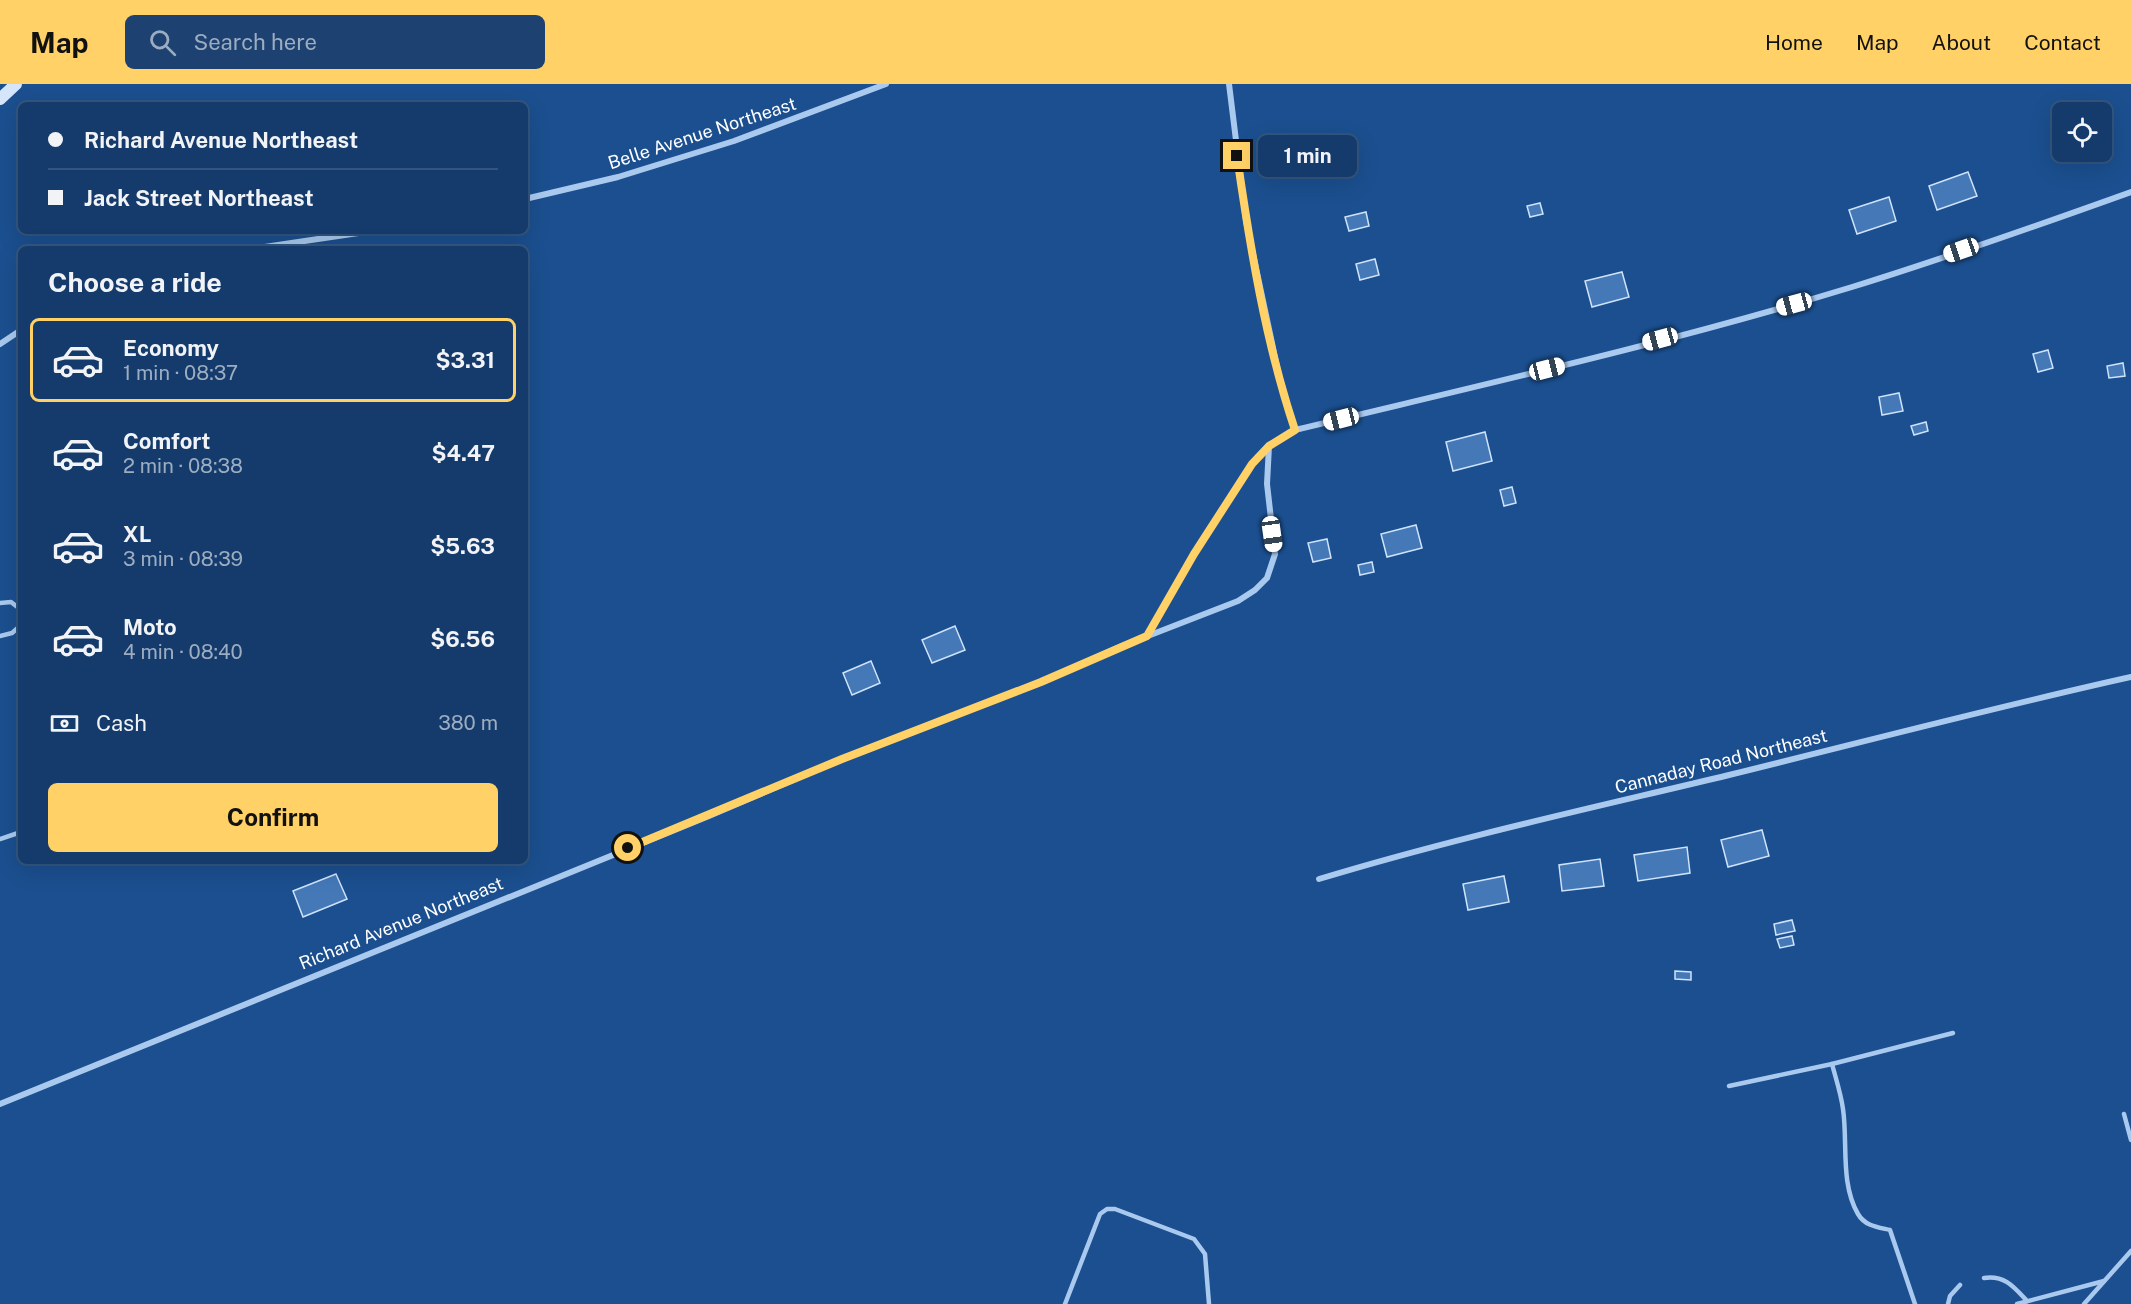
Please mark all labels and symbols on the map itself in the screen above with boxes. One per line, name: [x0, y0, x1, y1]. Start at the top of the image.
street label: Belle Avenue Northeast: [605, 93, 799, 173]
callout: 1 min: [1258, 135, 1357, 177]
route end: [1223, 142, 1250, 169]
car: [1941, 236, 1981, 264]
car: [1774, 291, 1814, 317]
car: [1640, 326, 1680, 352]
car: [1527, 356, 1567, 382]
car: [1321, 406, 1361, 432]
car: [1261, 515, 1283, 553]
street label: Cannaday Road Northeast: [1613, 724, 1829, 798]
route start: [614, 834, 641, 861]
street label: Richard Avenue Northeast: [296, 872, 506, 974]

